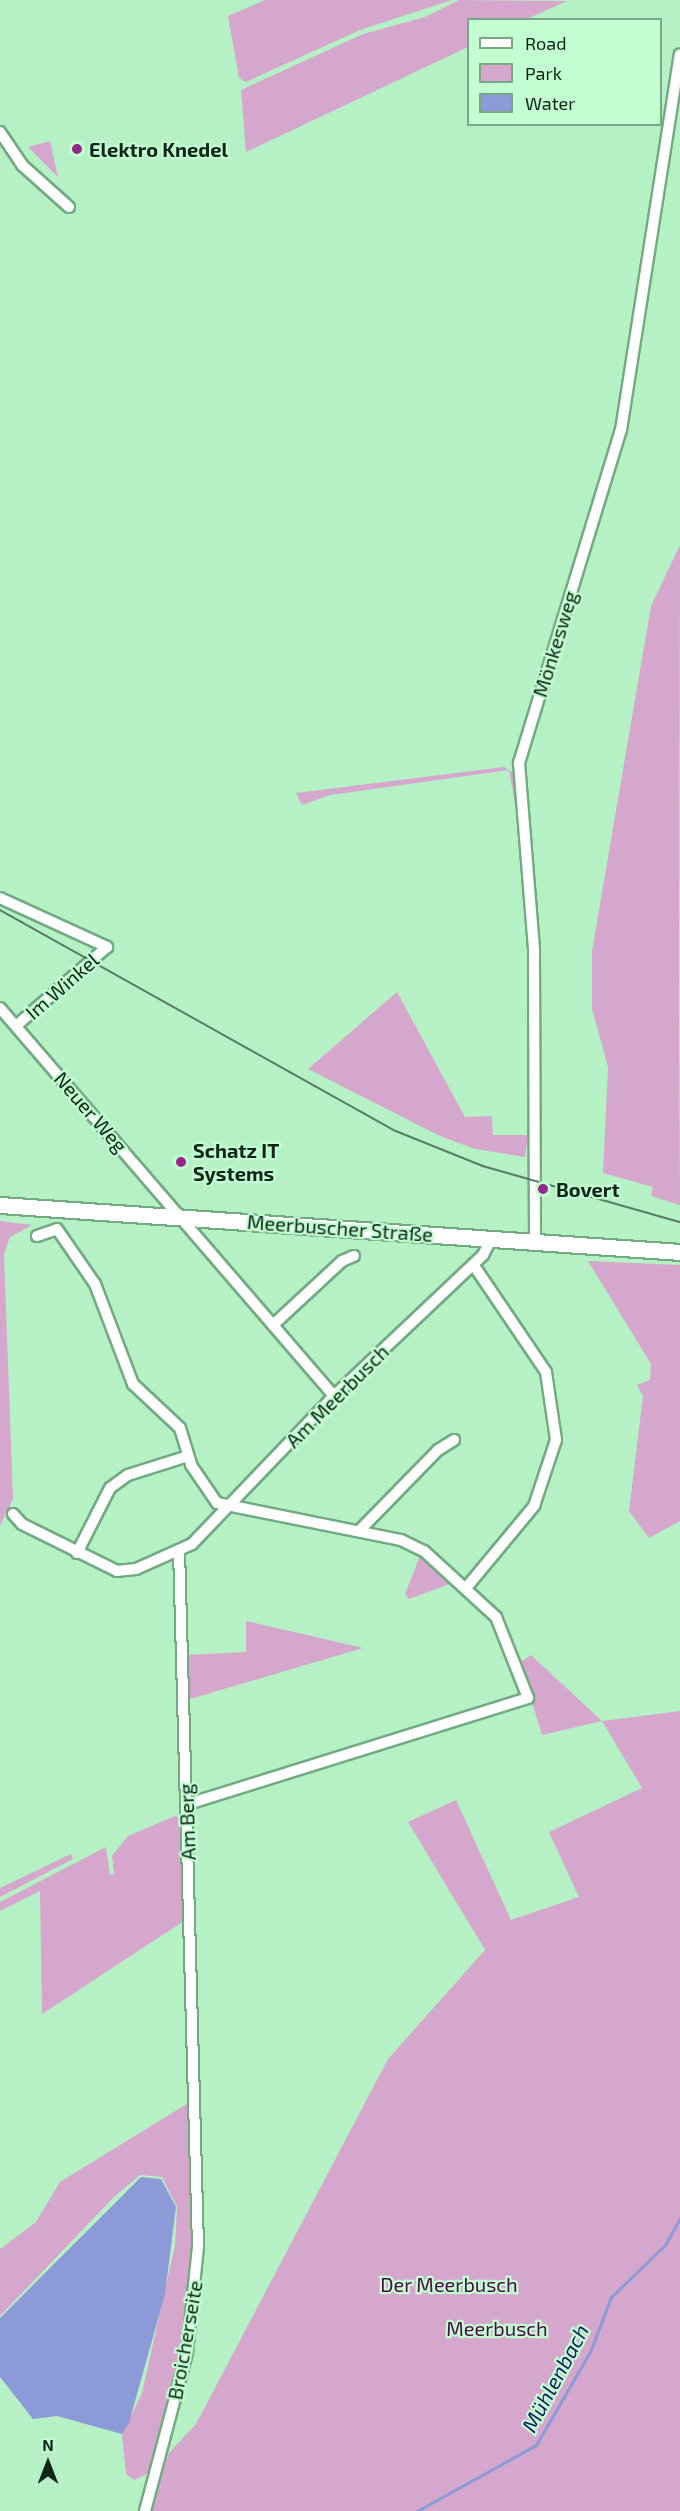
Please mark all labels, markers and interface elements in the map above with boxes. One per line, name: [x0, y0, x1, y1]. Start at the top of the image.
legend: [467, 18, 662, 126]
text: Road: [525, 32, 566, 54]
text: Park: [525, 62, 562, 84]
text: Water: [525, 92, 575, 114]
place label: Elektro Knedel: [89, 137, 228, 161]
marker: Elektro Knedel: [70, 142, 84, 156]
street label: Mönkesweg: [527, 588, 583, 700]
street label: Im Winkel: [20, 948, 104, 1024]
street label: Neuer Weg: [49, 1066, 133, 1158]
place label: Schatz IT Systems: [193, 1138, 279, 1185]
marker: Schatz IT Systems: [174, 1155, 188, 1169]
place label: Bovert: [556, 1177, 620, 1201]
marker: Bovert: [534, 1180, 552, 1198]
street label: Meerbuscher Straße: [246, 1210, 434, 1246]
street label: Am Meerbusch: [280, 1339, 394, 1453]
street label: Am Berg: [174, 1783, 200, 1861]
park label: Der Meerbusch: [380, 2272, 518, 2296]
street label: Broicherseite: [163, 2278, 207, 2402]
park label: Meerbusch: [446, 2316, 548, 2340]
water label: Mühlenbach: [516, 2320, 594, 2436]
north arrow: [18, 2433, 78, 2493]
text: N: [42, 2435, 54, 2454]

